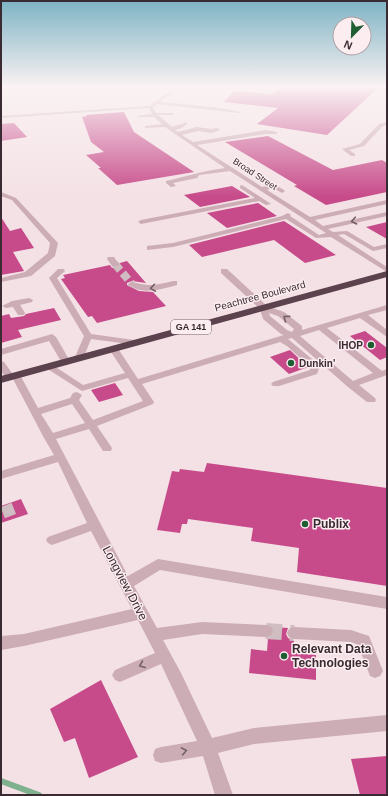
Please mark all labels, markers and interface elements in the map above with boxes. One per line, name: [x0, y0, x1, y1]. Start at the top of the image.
north arrow: [332, 16, 372, 56]
text: N: [342, 38, 354, 52]
street label: Broad Street: [231, 156, 279, 192]
one-way arrow: [351, 217, 357, 225]
street label: Peachtree Boulevard: [213, 279, 307, 313]
one-way arrow: [150, 283, 156, 292]
one-way arrow: [283, 316, 290, 323]
road number: GA 141: [171, 320, 211, 334]
place label: IHOP: [339, 340, 363, 351]
marker: IHOP: [366, 340, 376, 350]
marker: Dunkin': [286, 358, 296, 368]
place label: Dunkin': [299, 358, 335, 369]
place label: Publix: [313, 517, 349, 531]
marker: Publix: [300, 519, 310, 529]
street label: Longview Drive: [100, 543, 151, 623]
place label: Relevant Data Technologies: [292, 642, 372, 670]
marker: Relevant Data Technologies: [279, 651, 289, 661]
one-way arrow: [139, 661, 146, 669]
one-way arrow: [181, 747, 188, 755]

